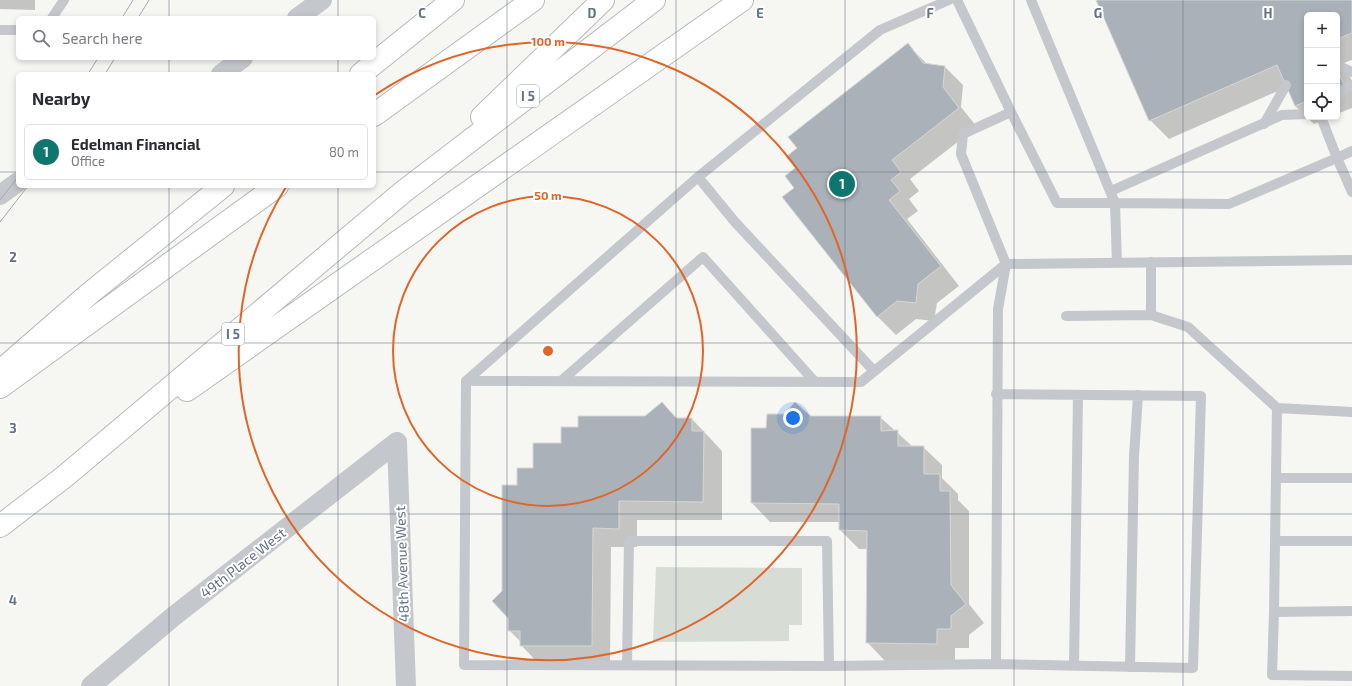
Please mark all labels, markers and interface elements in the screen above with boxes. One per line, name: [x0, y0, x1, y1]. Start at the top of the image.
text: C: [418, 5, 426, 21]
text: D: [588, 5, 597, 21]
text: E: [756, 5, 764, 21]
text: F: [926, 5, 934, 21]
text: G: [1094, 5, 1102, 21]
text: H: [1264, 5, 1273, 21]
map controls: [1304, 12, 1340, 120]
button: +: [1304, 12, 1340, 48]
search box: [16, 16, 376, 60]
icon: search: [30, 27, 52, 49]
text: Search here: [62, 29, 143, 47]
text: 100 m: [531, 34, 565, 48]
button: −: [1304, 48, 1340, 84]
button: locate: [1304, 84, 1340, 120]
road number: I 5: [517, 85, 539, 107]
text: Nearby: [32, 88, 90, 108]
text: Edelman Financial: [71, 135, 200, 153]
text: 1: [43, 144, 49, 160]
text: 80 m: [329, 144, 359, 160]
text: Office: [71, 153, 105, 169]
pin: 1: [829, 169, 855, 199]
text: 50 m: [534, 188, 562, 202]
text: 2: [9, 249, 17, 265]
road number: I 5: [222, 323, 244, 345]
centre of rings: [541, 344, 555, 358]
your location: [783, 408, 803, 428]
text: 3: [9, 420, 17, 436]
street label: 48th Avenue West: [391, 506, 412, 622]
street label: 49th Place West: [197, 524, 289, 601]
text: 4: [9, 592, 17, 608]

